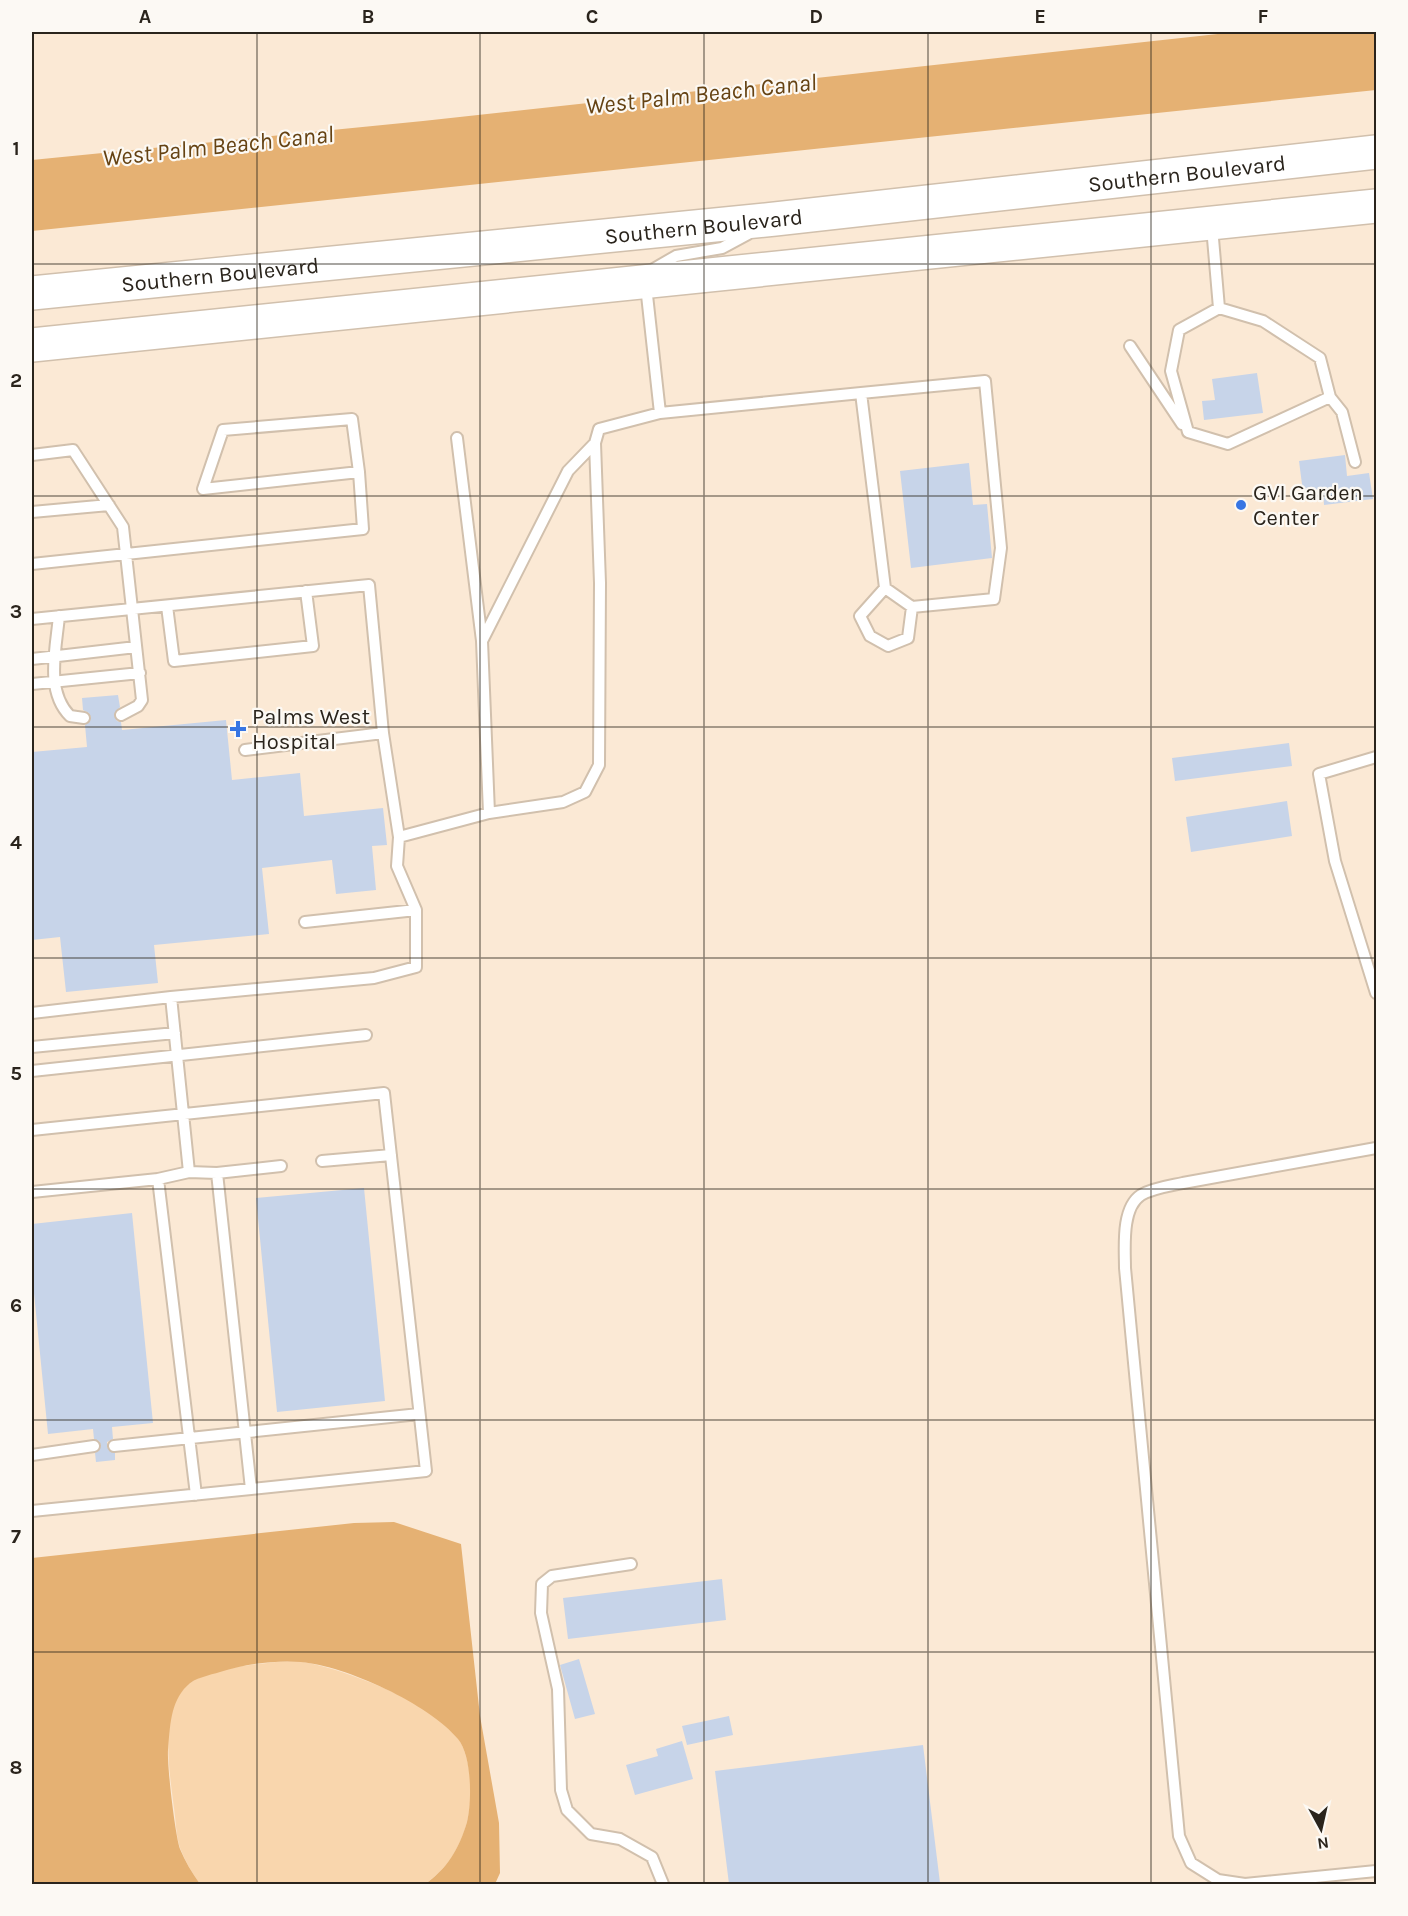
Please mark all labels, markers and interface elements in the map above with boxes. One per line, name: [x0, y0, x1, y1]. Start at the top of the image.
text: A: [139, 5, 152, 28]
text: B: [362, 5, 374, 28]
text: C: [586, 5, 598, 28]
text: D: [809, 5, 823, 28]
text: E: [1034, 5, 1046, 28]
text: F: [1258, 5, 1269, 28]
water label: West Palm Beach Canal: [584, 68, 818, 120]
water label: West Palm Beach Canal: [101, 120, 335, 172]
text: 1: [12, 137, 20, 160]
street label: Southern Boulevard: [1087, 150, 1287, 198]
street label: Southern Boulevard: [604, 204, 804, 250]
street label: Southern Boulevard: [120, 252, 320, 298]
text: 2: [10, 369, 22, 392]
place label: GVI Garden Center: [1253, 480, 1363, 531]
marker: GVI Garden Center: [1234, 498, 1248, 512]
text: 3: [10, 600, 22, 623]
place label: Palms West Hospital: [252, 704, 370, 755]
marker: Palms West Hospital: [229, 720, 247, 738]
text: 4: [10, 831, 22, 854]
text: 5: [10, 1062, 22, 1085]
text: 6: [10, 1294, 22, 1317]
text: 7: [11, 1525, 21, 1548]
text: 8: [10, 1756, 22, 1779]
north arrow: [1291, 1799, 1351, 1859]
text: N: [1316, 1833, 1330, 1854]

